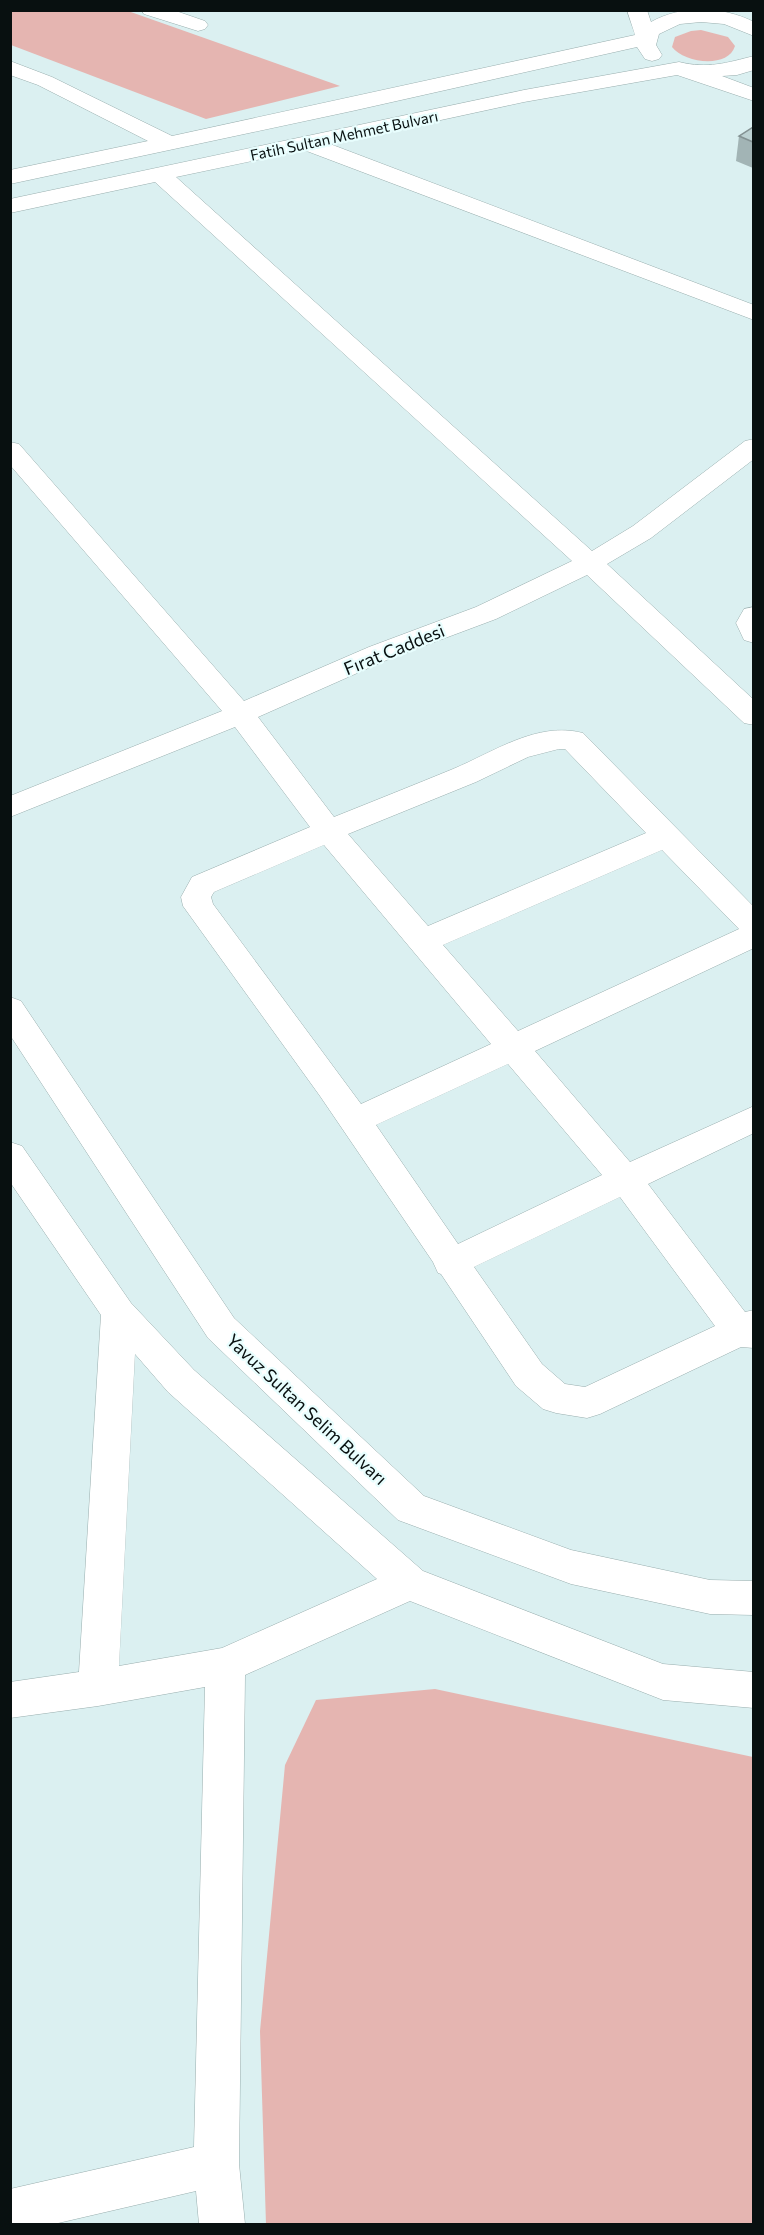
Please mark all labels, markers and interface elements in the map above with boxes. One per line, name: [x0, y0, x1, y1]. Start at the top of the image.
street label: Fatih Sultan Mehmet Bulvarı: [248, 106, 440, 164]
street label: Fırat Caddesi: [340, 619, 448, 679]
street label: Yavuz Sultan Selim Bulvarı: [222, 1329, 392, 1489]

